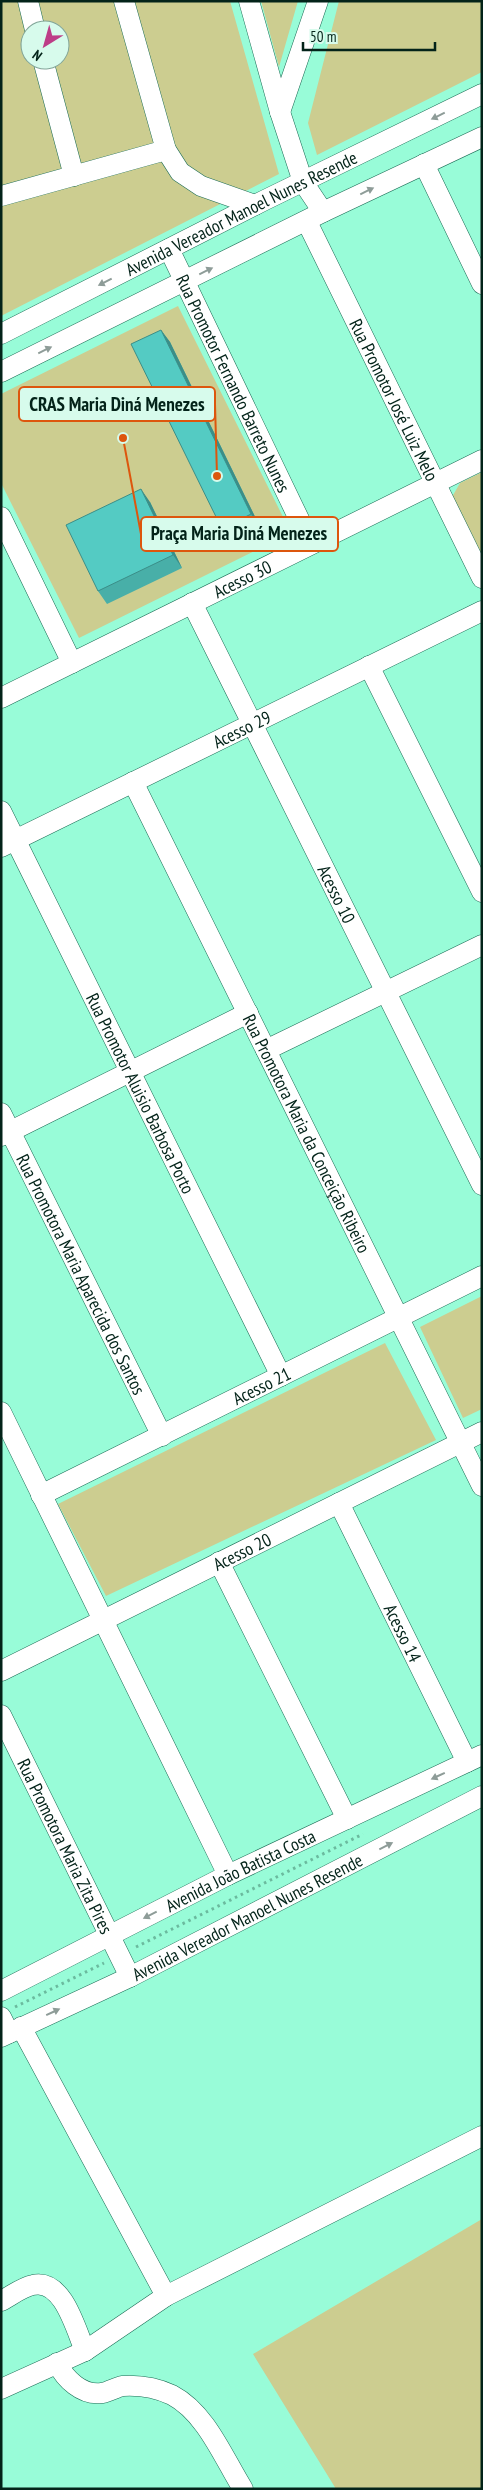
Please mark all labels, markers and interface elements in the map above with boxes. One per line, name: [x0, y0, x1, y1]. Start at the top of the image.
north arrow: [20, 20, 70, 70]
scale bar: [303, 20, 436, 52]
text: 50 m: [310, 27, 336, 46]
text: N: [29, 46, 46, 65]
one-way arrow: [431, 112, 445, 120]
street label: Avenida Vereador Manoel Nunes Resende: [121, 145, 361, 280]
one-way arrow: [360, 187, 374, 195]
one-way arrow: [199, 266, 214, 275]
street label: Rua Promotor Fernando Barreto Nunes: [171, 270, 296, 496]
one-way arrow: [97, 278, 112, 286]
street label: Rua Promotor José Luiz Melo: [345, 315, 444, 485]
one-way arrow: [38, 346, 52, 354]
callout: CRAS Maria Diná Menezes: [19, 387, 215, 421]
text: CRAS Maria Diná Menezes: [29, 392, 205, 416]
callout: Praça Maria Diná Menezes: [141, 517, 338, 551]
text: Praça Maria Diná Menezes: [151, 521, 328, 545]
street label: Acesso 30: [209, 555, 275, 603]
street label: Acesso 29: [209, 705, 274, 753]
street label: Acesso 10: [313, 861, 361, 927]
street label: Rua Promotor Aluisio Barbosa Porto: [82, 989, 200, 1198]
street label: Rua Promotora Maria da Conceição Ribeiro: [238, 1010, 376, 1257]
street label: Rua Promotora Maria Aparecida dos Santos: [12, 1150, 151, 1398]
street label: Acesso 21: [228, 1362, 294, 1410]
street label: Acesso 20: [209, 1527, 275, 1575]
street label: Acesso 14: [379, 1600, 427, 1666]
street label: Rua Promotora Maria Zita Pires: [13, 1755, 118, 1937]
one-way arrow: [431, 1773, 445, 1781]
street label: Avenida João Batista Costa: [161, 1824, 319, 1917]
one-way arrow: [379, 1842, 393, 1850]
street label: Avenida Vereador Manoel Nunes Resende: [128, 1848, 366, 1986]
one-way arrow: [142, 1911, 157, 1919]
one-way arrow: [46, 2008, 60, 2016]

